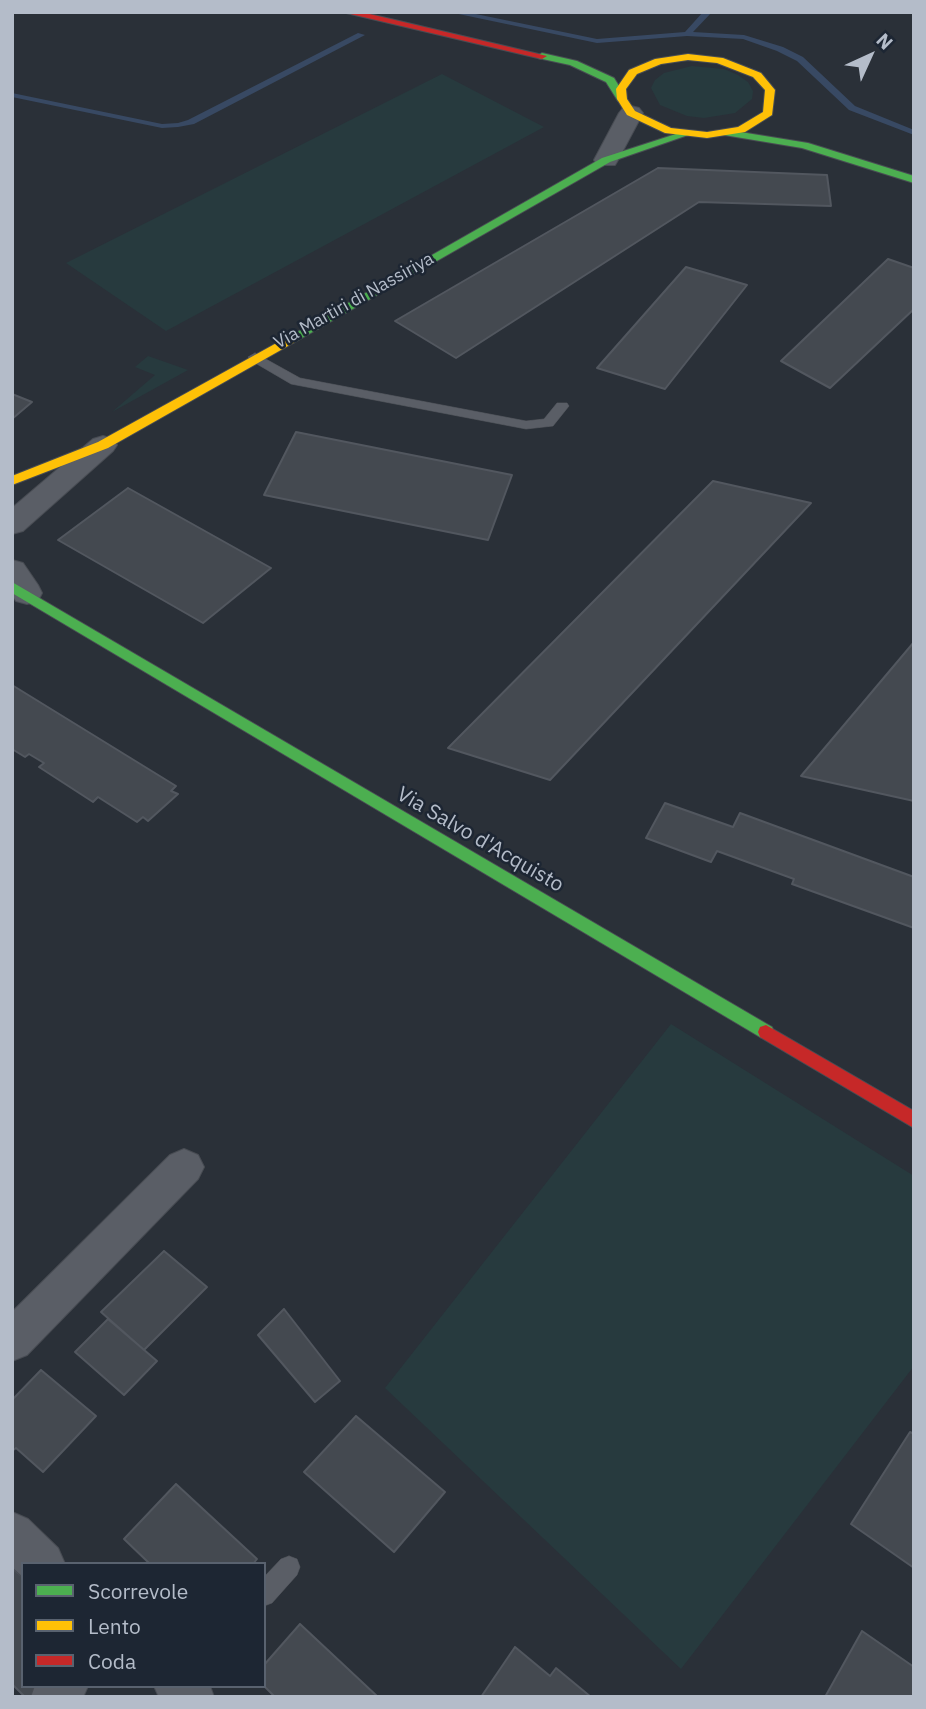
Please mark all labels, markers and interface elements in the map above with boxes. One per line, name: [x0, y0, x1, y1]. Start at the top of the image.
north arrow: [835, 21, 905, 91]
text: N: [871, 28, 898, 54]
street label: Via Martiri di Nassiriya: [270, 248, 438, 354]
street label: Via Salvo d'Acquisto: [392, 782, 568, 898]
legend: [21, 1562, 266, 1688]
text: Scorrevole: [88, 1577, 188, 1605]
text: Lento: [88, 1612, 141, 1640]
text: Coda: [88, 1647, 136, 1675]

